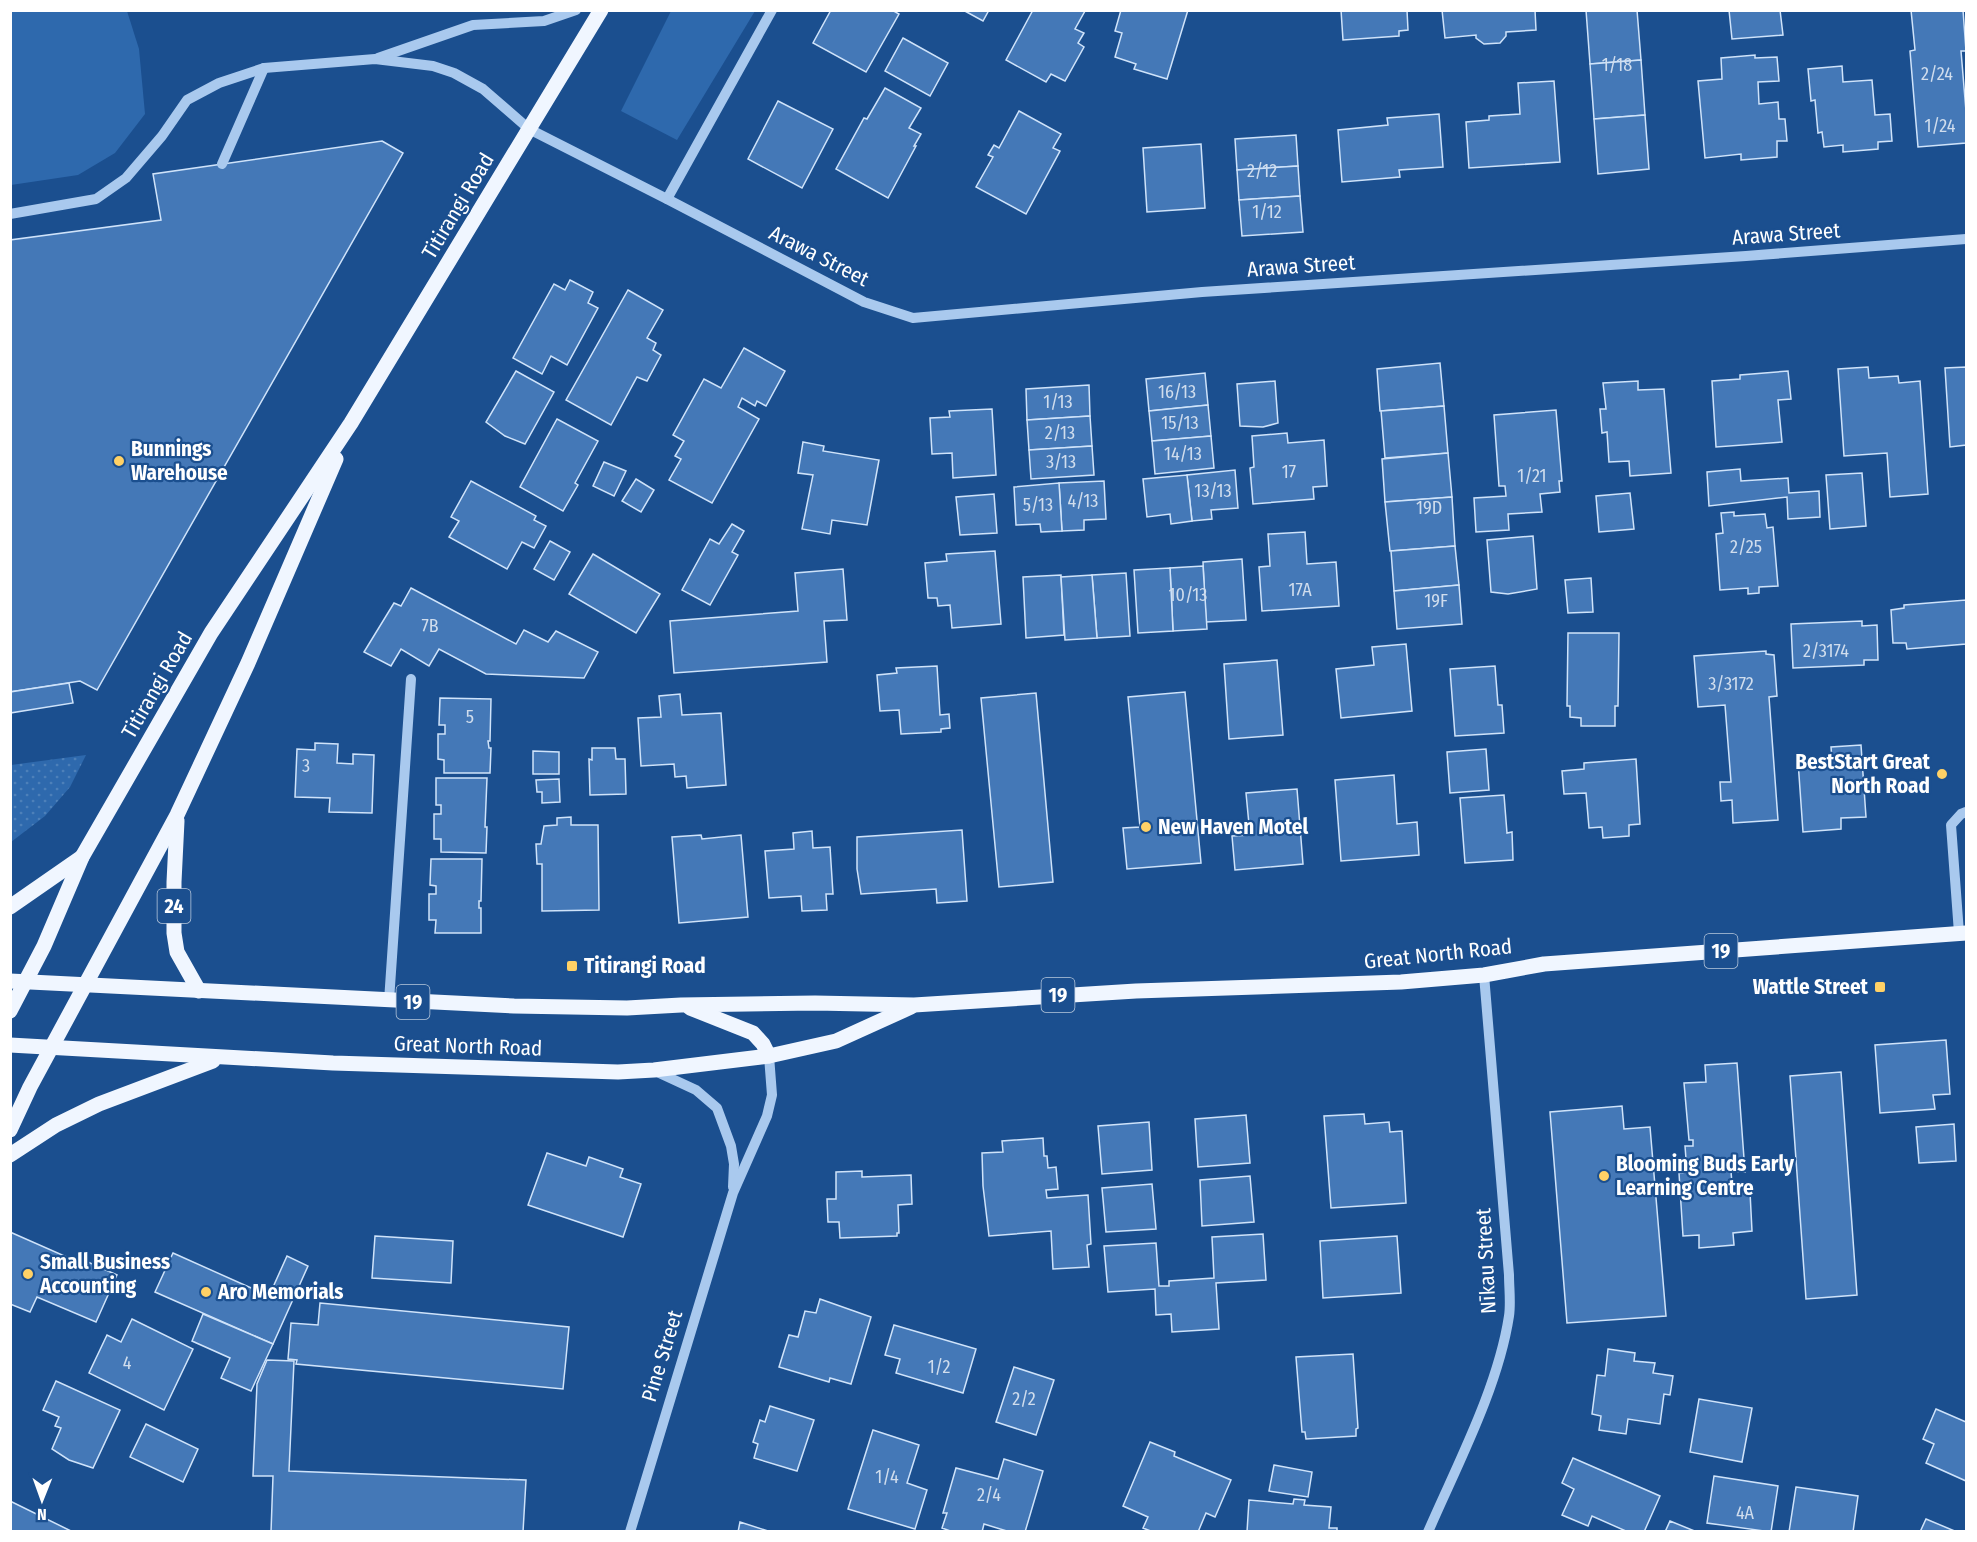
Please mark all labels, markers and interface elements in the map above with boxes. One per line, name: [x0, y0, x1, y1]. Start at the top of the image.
house number: 1/18: [1602, 54, 1632, 76]
house number: 2/24: [1921, 63, 1953, 85]
house number: 1/24: [1924, 115, 1956, 137]
street label: Titirangi Road: [416, 148, 500, 264]
house number: 2/12: [1247, 160, 1277, 182]
house number: 1/12: [1252, 201, 1282, 223]
street label: Arawa Street: [1731, 217, 1841, 251]
street label: Arawa Street: [765, 220, 873, 292]
street label: Arawa Street: [1246, 249, 1356, 283]
house number: 16/13: [1158, 381, 1196, 403]
house number: 1/13: [1043, 391, 1073, 413]
house number: 15/13: [1161, 412, 1199, 434]
house number: 2/13: [1045, 422, 1075, 444]
place label: Bunnings Warehouse: [131, 436, 228, 486]
house number: 14/13: [1164, 443, 1202, 465]
house number: 3/13: [1046, 451, 1076, 473]
marker: Bunnings Warehouse: [112, 454, 126, 468]
house number: 17: [1282, 461, 1296, 483]
house number: 1/21: [1517, 465, 1547, 487]
house number: 13/13: [1194, 480, 1232, 502]
house number: 4/13: [1068, 490, 1098, 512]
house number: 5/13: [1023, 494, 1053, 516]
house number: 19D: [1416, 497, 1442, 519]
house number: 2/25: [1730, 536, 1762, 558]
house number: 17A: [1288, 579, 1312, 601]
house number: 10/13: [1169, 584, 1207, 606]
house number: 19F: [1424, 590, 1448, 612]
house number: 7B: [421, 615, 439, 637]
street label: Titirangi Road: [116, 627, 198, 743]
house number: 2/3174: [1803, 640, 1849, 662]
house number: 3/3172: [1708, 673, 1754, 695]
house number: 5: [466, 706, 474, 728]
place label: BestStart Great North Road: [1795, 749, 1931, 799]
house number: 3: [302, 755, 310, 777]
marker: BestStart Great North Road: [1935, 767, 1949, 781]
place label: New Haven Motel: [1158, 814, 1309, 840]
marker: New Haven Motel: [1139, 820, 1153, 834]
road number: 24: [158, 889, 190, 923]
street label: Great North Road: [1363, 933, 1513, 975]
road number: 19: [1704, 934, 1738, 968]
place label: Titirangi Road: [584, 953, 706, 979]
marker: Titirangi Road: [565, 959, 579, 973]
place label: Wattle Street: [1753, 974, 1869, 1000]
road number: 19: [1042, 978, 1074, 1012]
marker: Wattle Street: [1873, 980, 1887, 994]
road number: 19: [396, 985, 430, 1019]
street label: Great North Road: [393, 1030, 543, 1062]
place label: Blooming Buds Early Learning Centre: [1616, 1151, 1795, 1201]
marker: Blooming Buds Early Learning Centre: [1597, 1169, 1611, 1183]
street label: Nīkau Street: [1470, 1207, 1502, 1315]
place label: Small Business Accounting: [39, 1249, 170, 1299]
marker: Small Business Accounting: [21, 1267, 35, 1281]
place label: Aro Memorials: [217, 1279, 343, 1305]
marker: Aro Memorials: [199, 1285, 213, 1299]
street label: Pine Street: [636, 1307, 688, 1405]
house number: 4: [123, 1352, 132, 1374]
house number: 1/2: [928, 1356, 950, 1378]
house number: 2/2: [1012, 1388, 1036, 1410]
house number: 1/4: [875, 1466, 899, 1488]
north arrow: [12, 1470, 72, 1530]
house number: 2/4: [977, 1484, 1001, 1506]
house number: 4A: [1736, 1502, 1755, 1524]
text: N: [37, 1505, 47, 1524]

